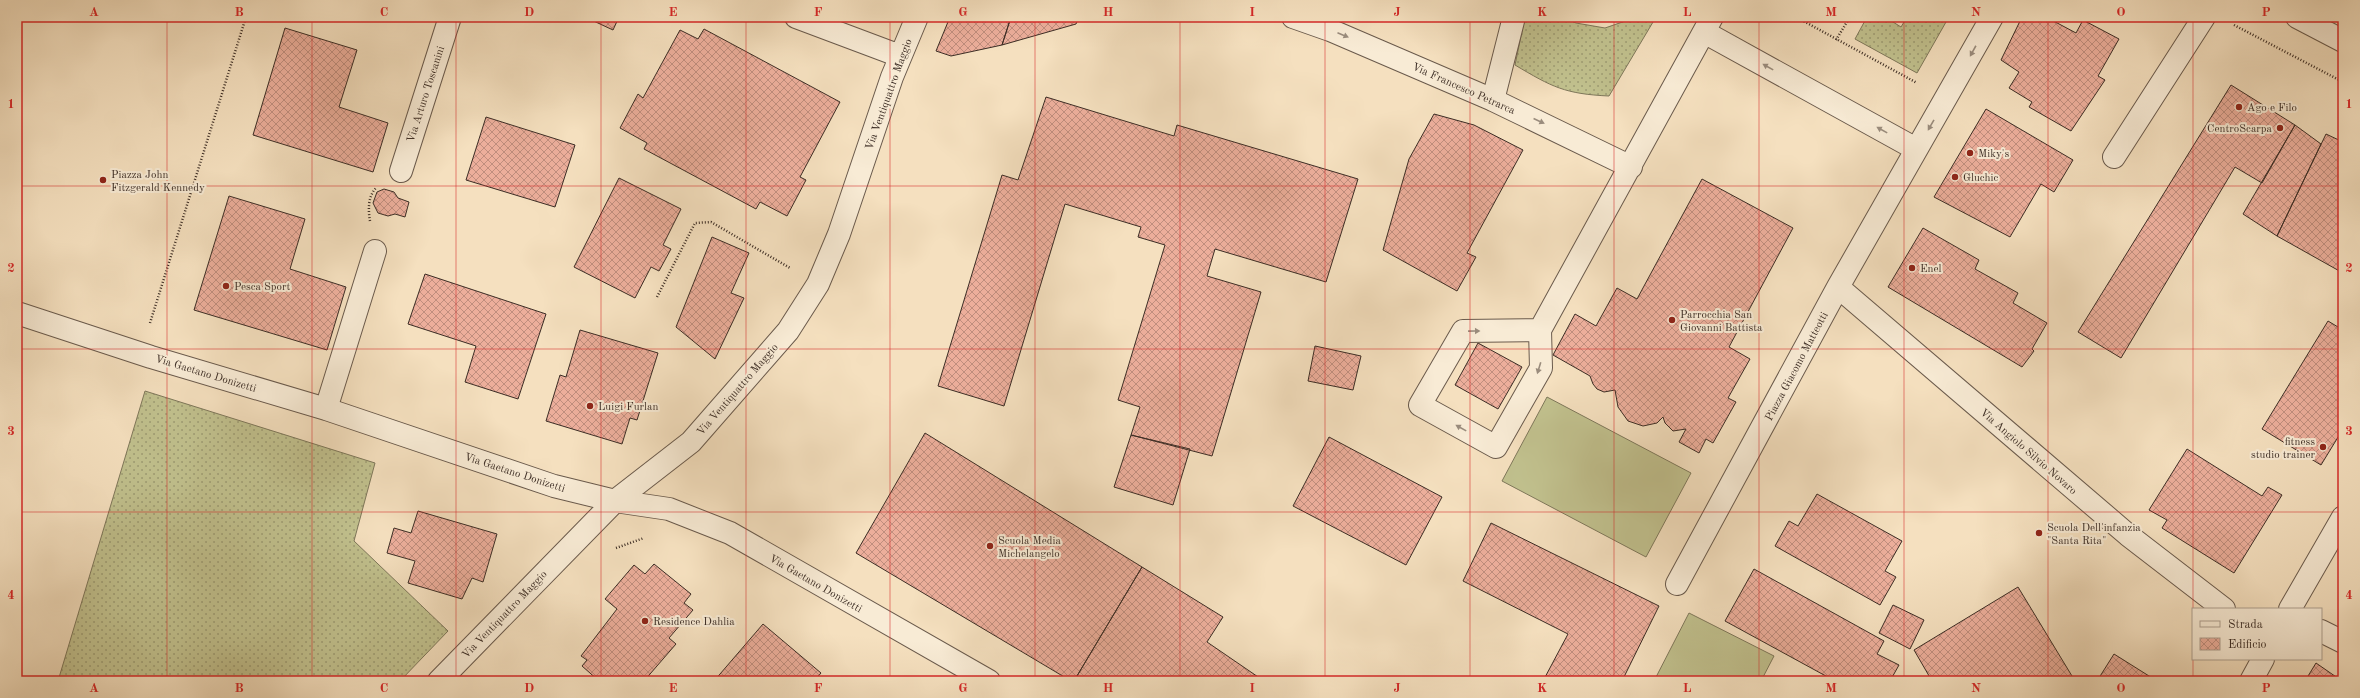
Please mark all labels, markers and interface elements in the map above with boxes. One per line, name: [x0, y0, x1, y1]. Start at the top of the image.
text: A: [89, 6, 99, 19]
text: B: [234, 6, 244, 19]
text: C: [380, 6, 388, 19]
text: D: [524, 6, 534, 19]
text: E: [669, 6, 678, 19]
text: F: [814, 6, 823, 19]
text: G: [958, 6, 968, 19]
text: H: [1103, 6, 1114, 19]
text: I: [1249, 6, 1255, 19]
text: J: [1393, 6, 1401, 19]
text: K: [1537, 6, 1547, 19]
text: L: [1683, 6, 1692, 19]
text: M: [1825, 6, 1837, 19]
text: N: [1971, 6, 1981, 19]
text: O: [2116, 6, 2126, 19]
text: P: [2261, 6, 2271, 19]
one-way arrow: [1337, 33, 1349, 39]
street label: Via Ventiquattro Maggio: [864, 38, 915, 151]
street label: Via Arturo Toscanini: [406, 45, 447, 144]
one-way arrow: [1969, 45, 1976, 57]
street label: Via Francesco Petrarca: [1410, 62, 1517, 117]
one-way arrow: [1763, 64, 1774, 71]
text: 1: [7, 98, 15, 111]
text: 1: [2345, 98, 2353, 111]
marker: Ago e Filo: [2234, 102, 2244, 112]
place label: Ago e Filo: [2247, 103, 2297, 114]
one-way arrow: [1533, 118, 1544, 124]
one-way arrow: [1927, 119, 1934, 131]
marker: CentroScarpa: [2275, 123, 2285, 133]
place label: CentroScarpa: [2207, 124, 2273, 135]
one-way arrow: [1876, 127, 1888, 133]
marker: Miky's: [1965, 148, 1975, 158]
place label: Miky's: [1978, 149, 2009, 160]
place label: Piazza John Fitzgerald Kennedy: [111, 170, 205, 194]
marker: Gluchic: [1950, 172, 1960, 182]
place label: Gluchic: [1963, 173, 1999, 184]
marker: Piazza John Fitzgerald Kennedy: [98, 175, 108, 185]
text: 2: [7, 262, 15, 275]
text: 2: [2345, 262, 2353, 275]
marker: Enel: [1907, 263, 1917, 273]
place label: Enel: [1920, 264, 1942, 275]
marker: Pesca Sport: [221, 281, 231, 291]
place label: Pesca Sport: [234, 282, 291, 293]
place label: Parrocchia San Giovanni Battista: [1680, 310, 1763, 334]
street label: Piazza Giacomo Matteotti: [1764, 310, 1831, 423]
marker: Parrocchia San Giovanni Battista: [1667, 315, 1677, 325]
one-way arrow: [1468, 328, 1481, 334]
street label: Via Ventiquattro Maggio: [696, 342, 781, 438]
street label: Via Gaetano Donizetti: [154, 354, 257, 395]
one-way arrow: [1536, 363, 1542, 375]
marker: Luigi Furlan: [585, 401, 595, 411]
place label: Luigi Furlan: [598, 402, 658, 413]
street label: Via Angiolo Silvio Novaro: [1978, 407, 2078, 497]
one-way arrow: [1455, 424, 1467, 431]
text: 3: [7, 425, 15, 438]
text: 3: [2345, 425, 2353, 438]
place label: fitness studio trainer: [2251, 437, 2315, 461]
marker: fitness studio trainer: [2318, 442, 2328, 452]
street label: Via Gaetano Donizetti: [463, 452, 566, 495]
place label: Scuola Dell'infanzia "Santa Rita": [2047, 523, 2141, 547]
marker: Scuola Dell'infanzia "Santa Rita": [2034, 528, 2044, 538]
place label: Scuola Media Michelangelo: [998, 536, 1061, 560]
marker: Scuola Media Michelangelo: [985, 541, 995, 551]
street label: Via Gaetano Donizetti: [767, 553, 864, 615]
street label: Via Ventiquattro Maggio: [460, 569, 550, 661]
text: 4: [7, 589, 15, 602]
text: 4: [2345, 589, 2353, 602]
legend: [2192, 608, 2322, 660]
marker: Residence Dahlia: [640, 616, 650, 626]
place label: Residence Dahlia: [653, 617, 735, 628]
text: Strada: [2228, 619, 2263, 631]
text: Edificio: [2228, 639, 2267, 651]
text: A: [89, 682, 99, 695]
text: B: [234, 682, 244, 695]
text: C: [380, 682, 388, 695]
text: D: [524, 682, 534, 695]
text: E: [669, 682, 678, 695]
text: F: [814, 682, 823, 695]
text: G: [958, 682, 968, 695]
text: H: [1103, 682, 1114, 695]
text: I: [1249, 682, 1255, 695]
text: J: [1393, 682, 1401, 695]
text: K: [1537, 682, 1547, 695]
text: L: [1683, 682, 1692, 695]
text: M: [1825, 682, 1837, 695]
text: N: [1971, 682, 1981, 695]
text: O: [2116, 682, 2126, 695]
text: P: [2261, 682, 2271, 695]

